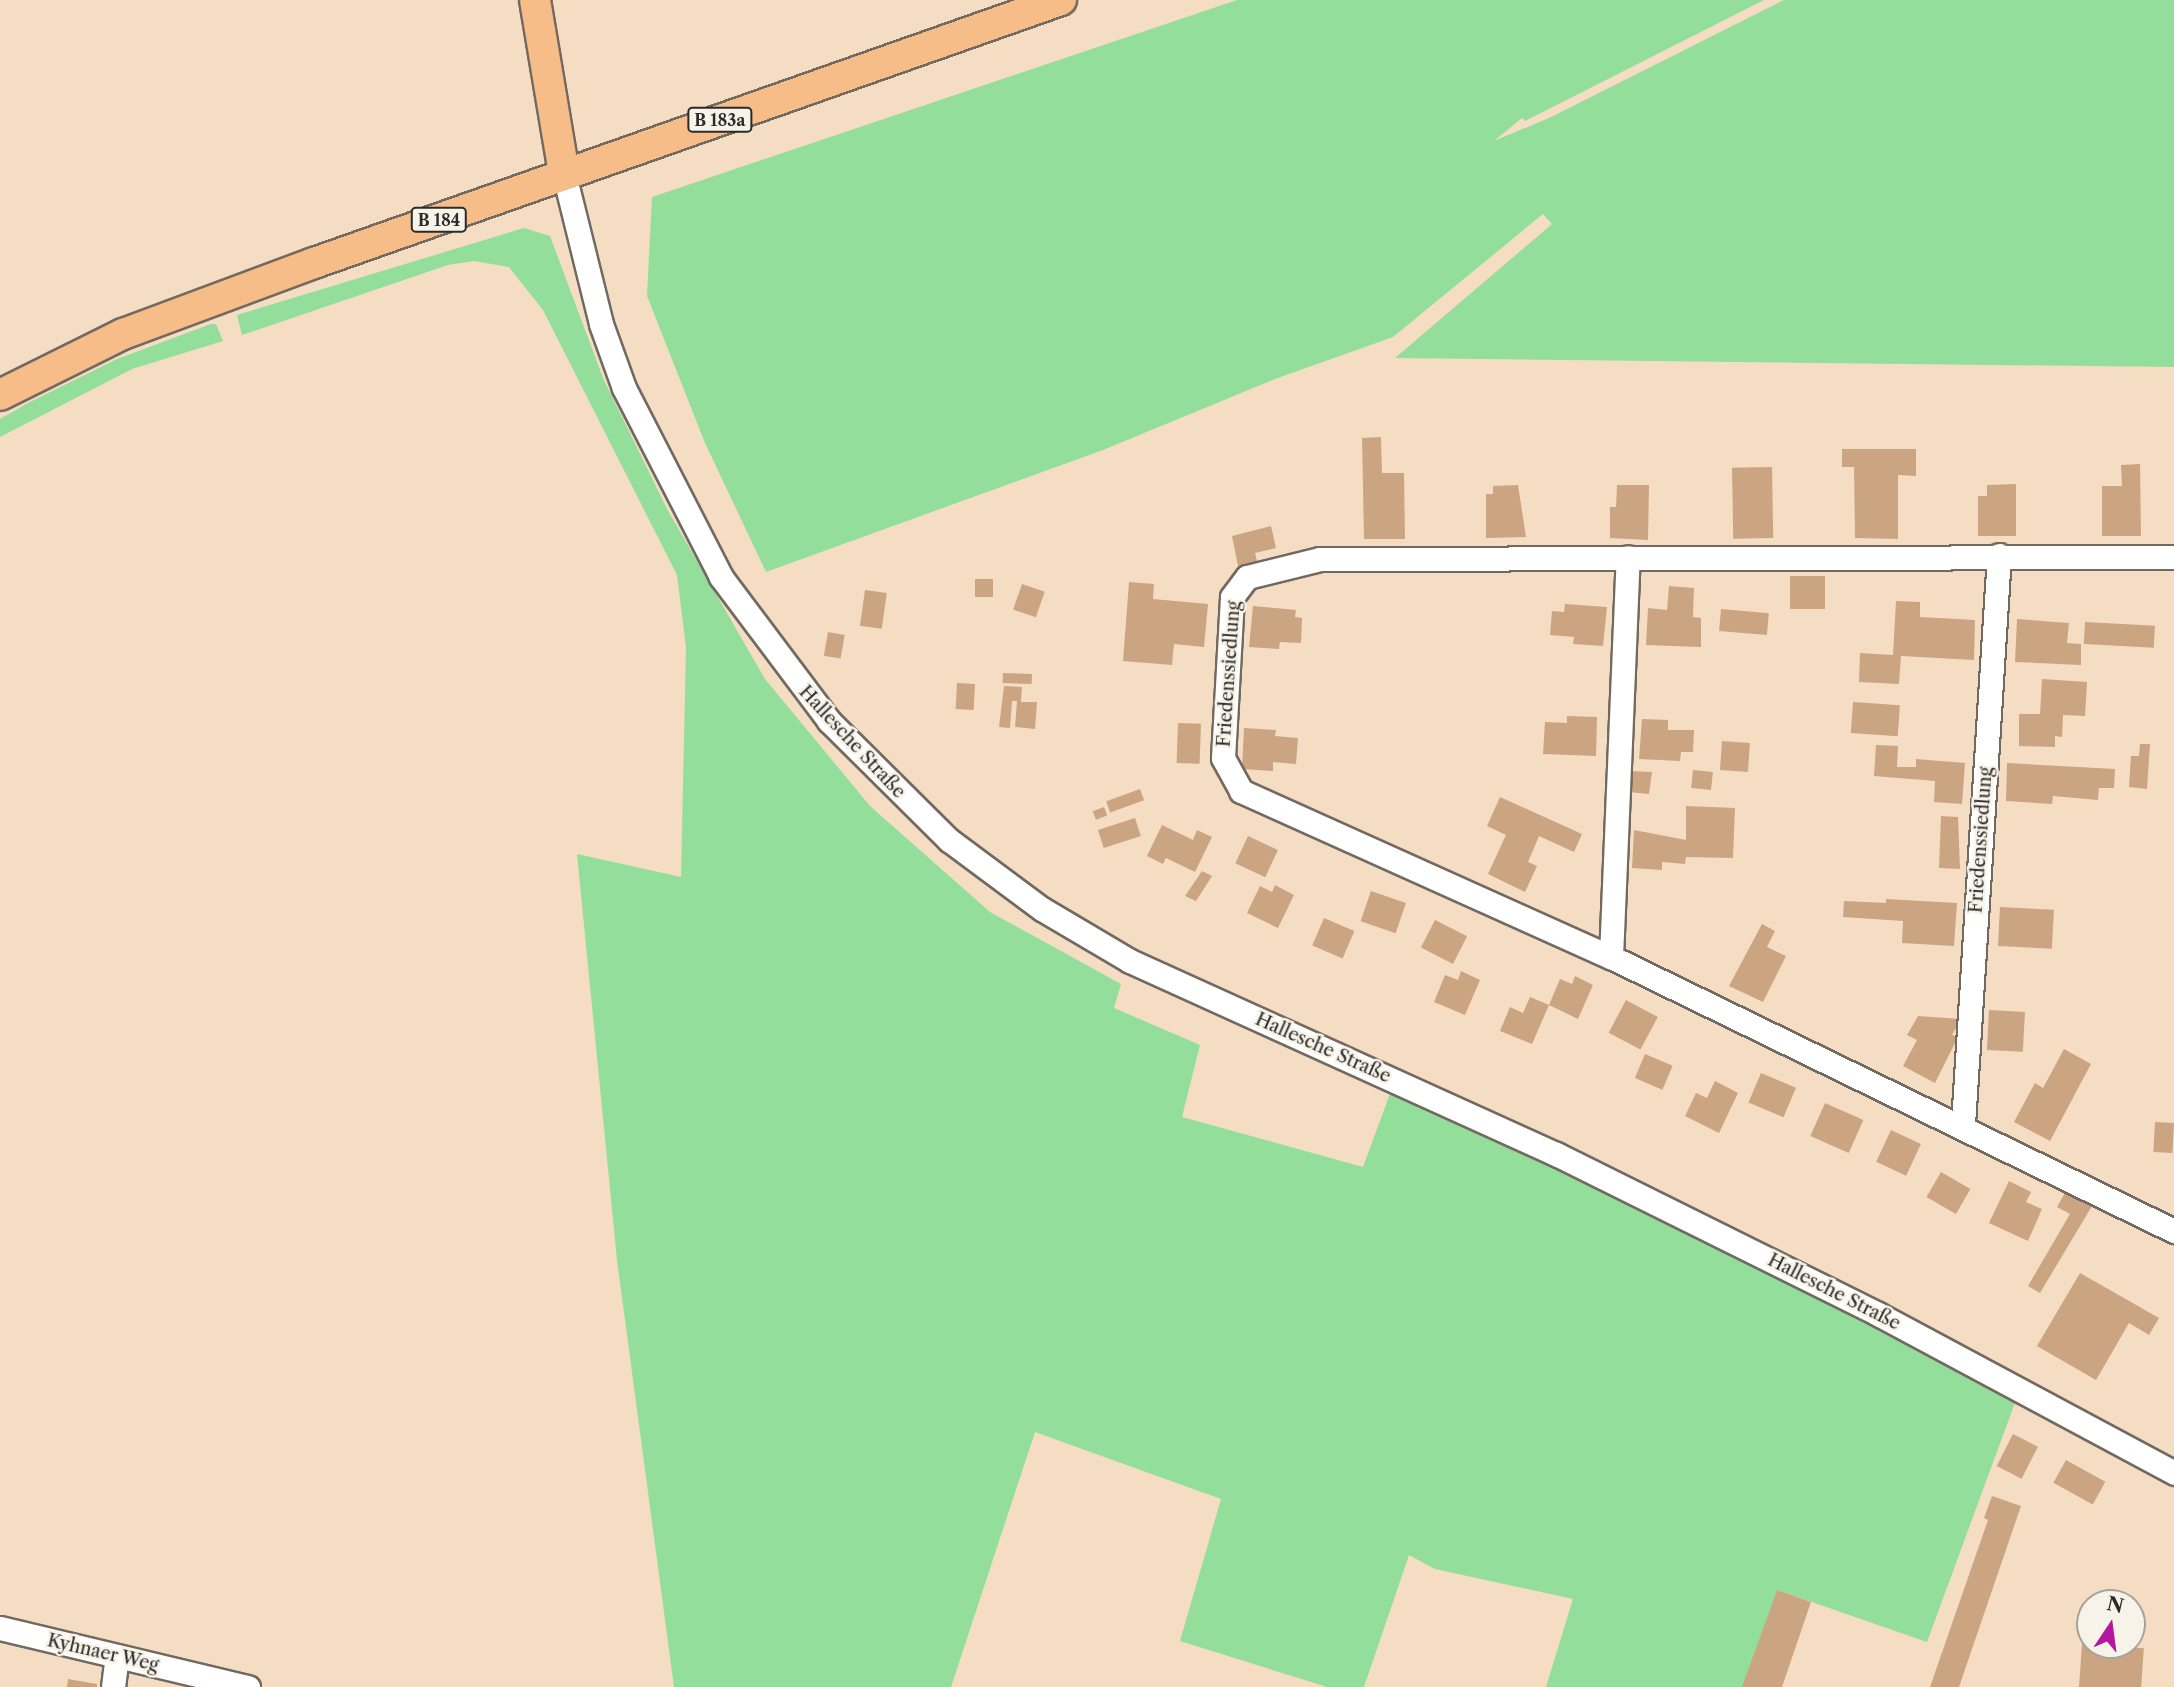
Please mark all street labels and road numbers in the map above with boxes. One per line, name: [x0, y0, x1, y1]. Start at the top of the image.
road number: B 183a: [687, 108, 753, 132]
road number: B 184: [409, 208, 469, 232]
street label: Friedenssiedlung: [1213, 600, 1245, 748]
street label: Hallesche Straße: [794, 681, 910, 803]
street label: Friedenssiedlung: [1965, 766, 1997, 914]
street label: Hallesche Straße: [1252, 1009, 1394, 1087]
street label: Hallesche Straße: [1764, 1249, 1904, 1335]
street label: Kyhnaer Weg: [45, 1630, 161, 1676]

